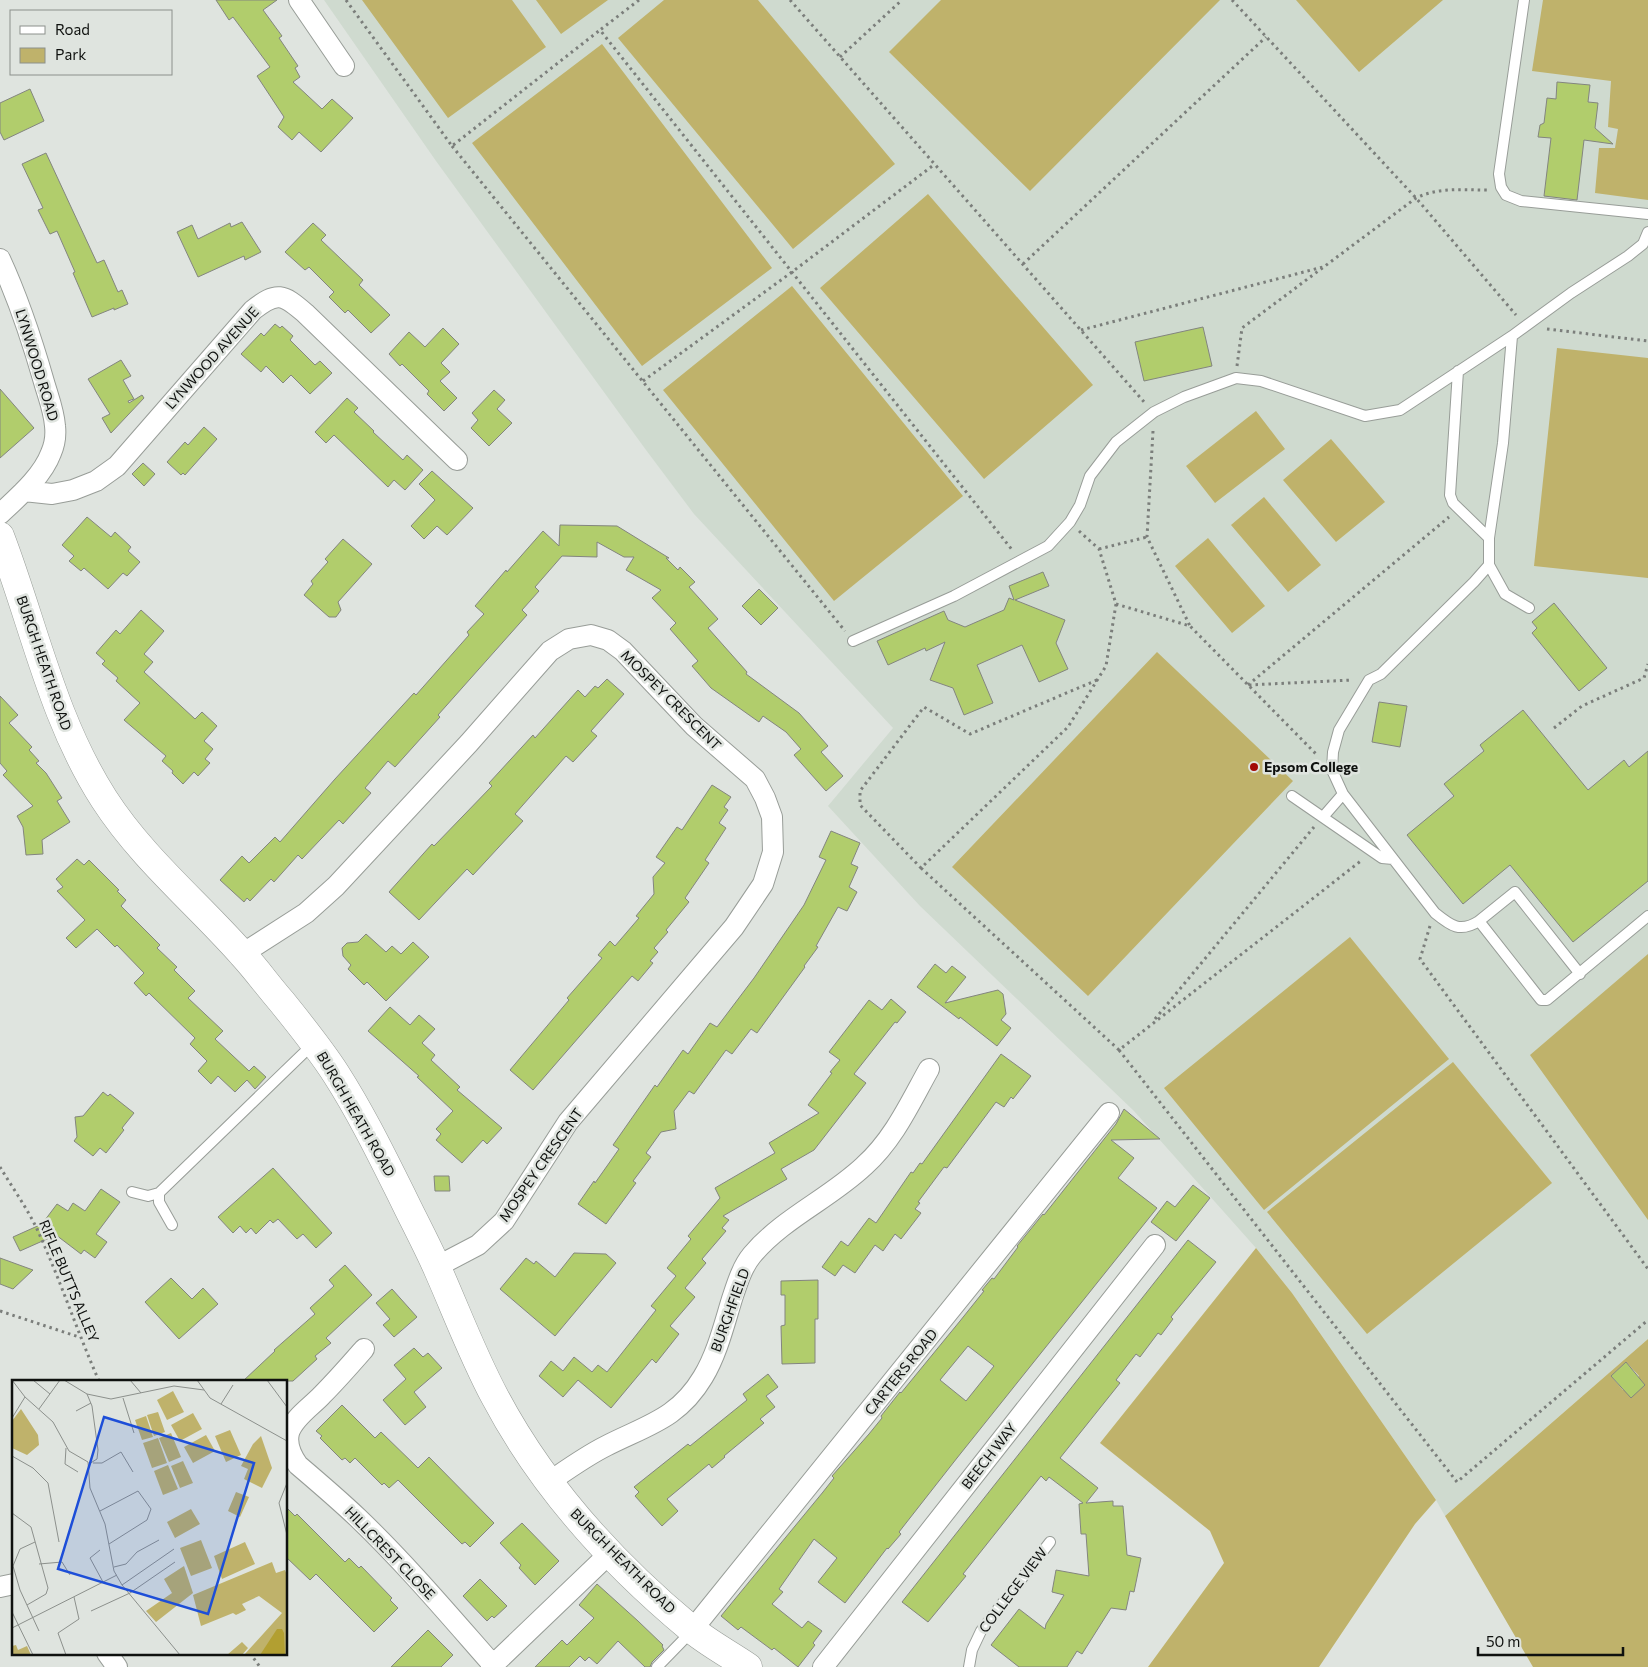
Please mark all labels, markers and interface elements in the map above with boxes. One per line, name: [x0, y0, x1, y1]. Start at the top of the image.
legend: [10, 10, 172, 75]
text: Road: [55, 20, 90, 38]
text: Park: [55, 45, 86, 63]
street label: LYNWOOD AVENUE: [161, 303, 262, 412]
street label: LYNWOOD ROAD: [12, 307, 63, 423]
street label: BURGH HEATH ROAD: [13, 593, 76, 732]
street label: MOSPEY CRESCENT: [618, 646, 725, 753]
place label: Epsom College: [1264, 758, 1358, 775]
marker: Epsom College: [1248, 761, 1260, 773]
street label: BURGH HEATH ROAD: [314, 1048, 399, 1179]
street label: MOSPEY CRESCENT: [495, 1105, 586, 1225]
street label: RIFLE BUTTS ALLEY: [36, 1217, 103, 1345]
street label: BURGHFIELD: [707, 1266, 753, 1354]
street label: CARTERS ROAD: [861, 1325, 941, 1418]
inset map: [12, 1380, 288, 1654]
street label: BEECH WAY: [958, 1419, 1020, 1492]
street label: HILLCREST CLOSE: [342, 1503, 439, 1603]
street label: BURGH HEATH ROAD: [567, 1505, 679, 1617]
street label: COLLEGE VIEW: [975, 1544, 1050, 1636]
scale bar: [1478, 1624, 1623, 1656]
text: 50 m: [1486, 1632, 1520, 1650]

